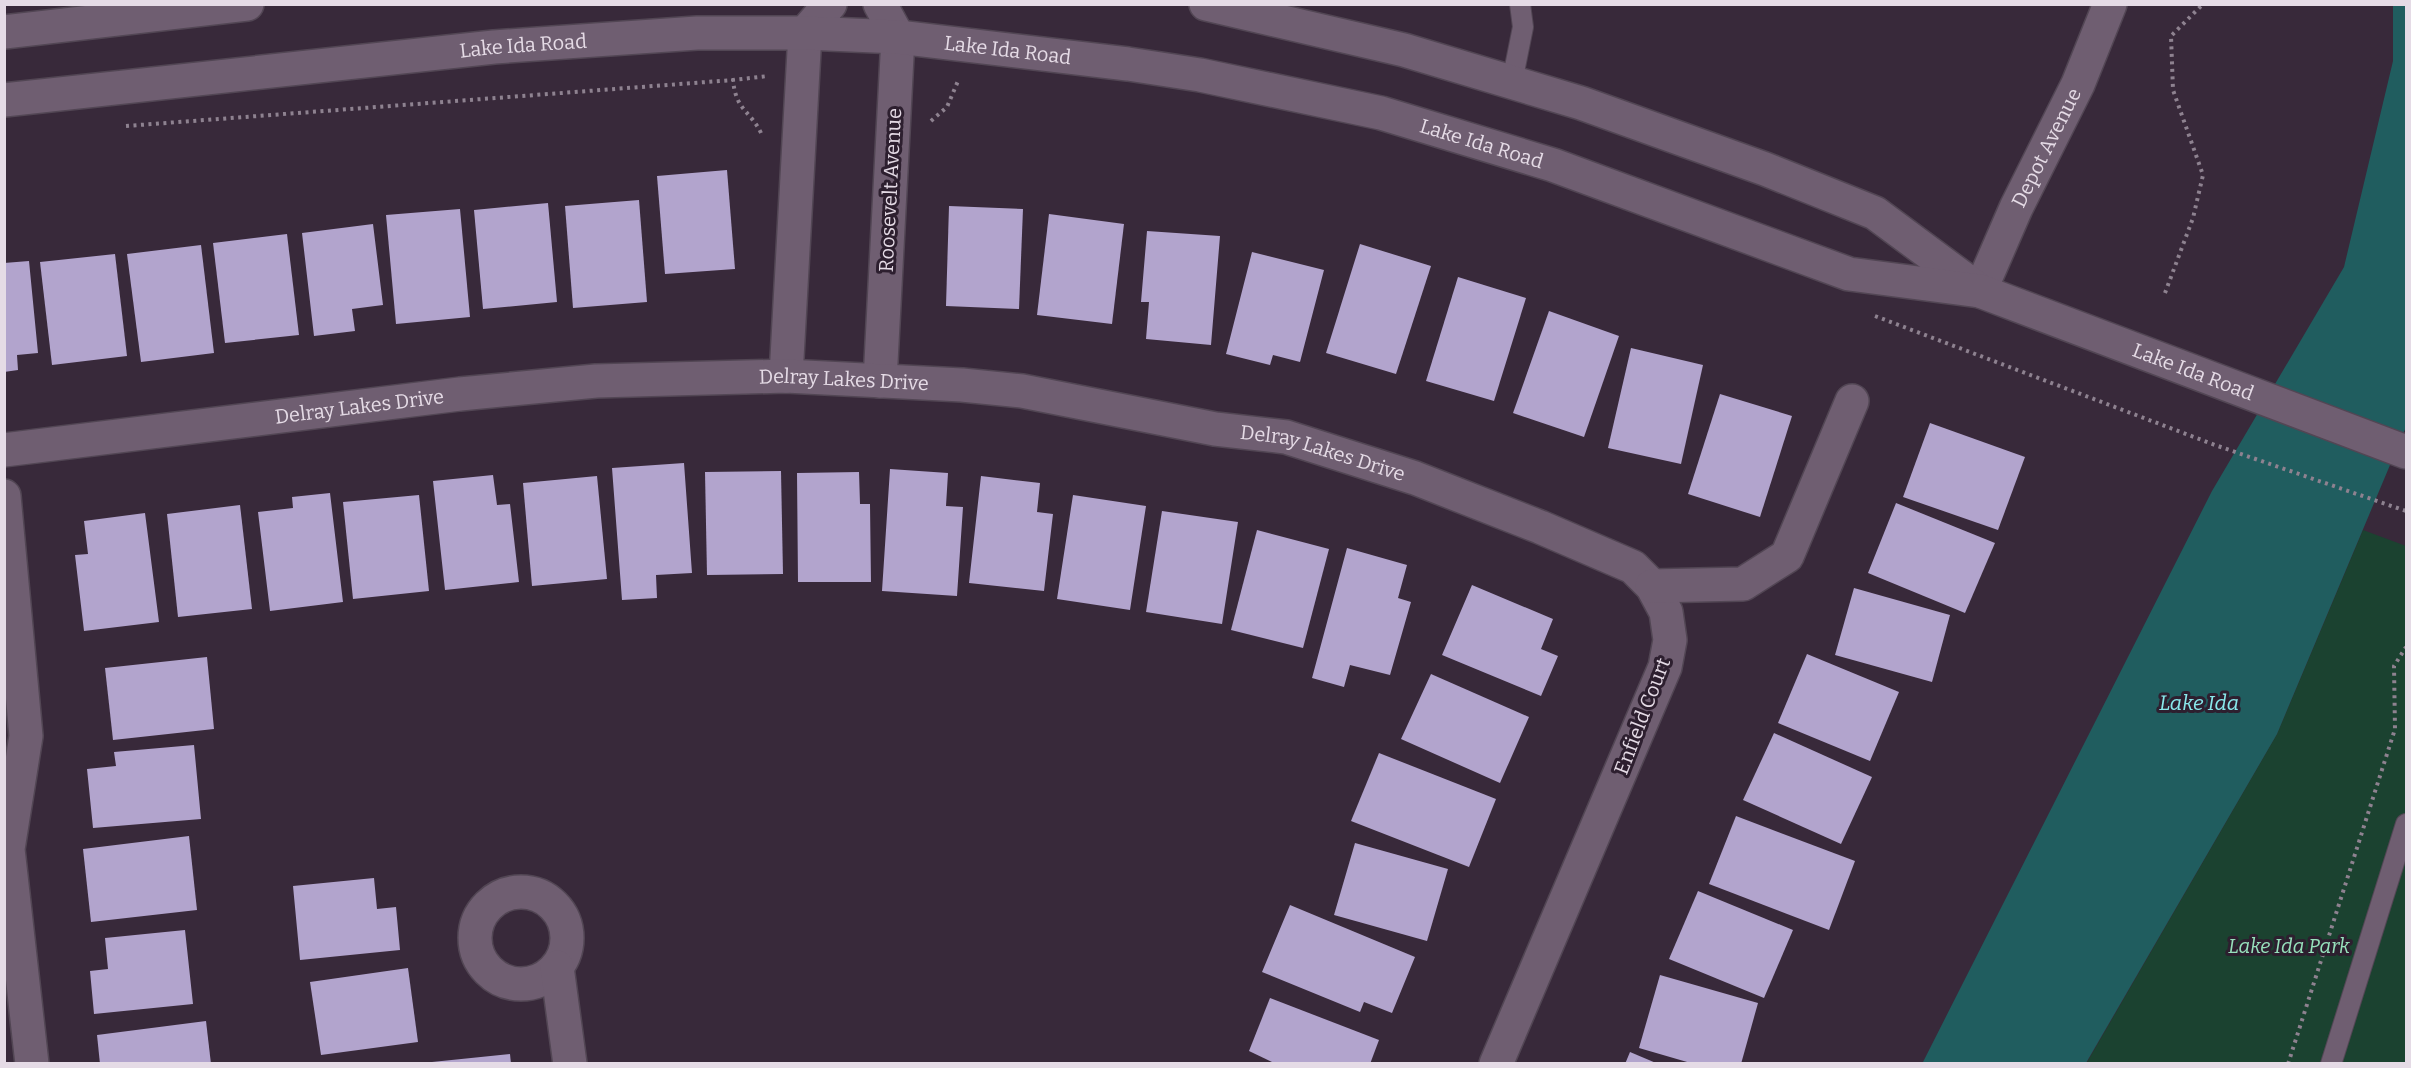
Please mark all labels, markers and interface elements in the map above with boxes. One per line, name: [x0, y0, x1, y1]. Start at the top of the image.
street label: Lake Ida Road: [458, 29, 588, 63]
street label: Lake Ida Road: [943, 31, 1073, 69]
street label: Depot Avenue: [2006, 84, 2086, 211]
street label: Roosevelt Avenue: [874, 107, 906, 273]
street label: Lake Ida Road: [1417, 113, 1546, 173]
street label: Lake Ida Road: [2129, 338, 2257, 405]
street label: Delray Lakes Drive: [758, 364, 929, 395]
street label: Delray Lakes Drive: [273, 384, 445, 429]
street label: Delray Lakes Drive: [1239, 420, 1408, 486]
street label: Enfield Court: [1609, 654, 1675, 778]
water label: Lake Ida: [2159, 690, 2239, 716]
park label: Lake Ida Park: [2228, 934, 2350, 958]

